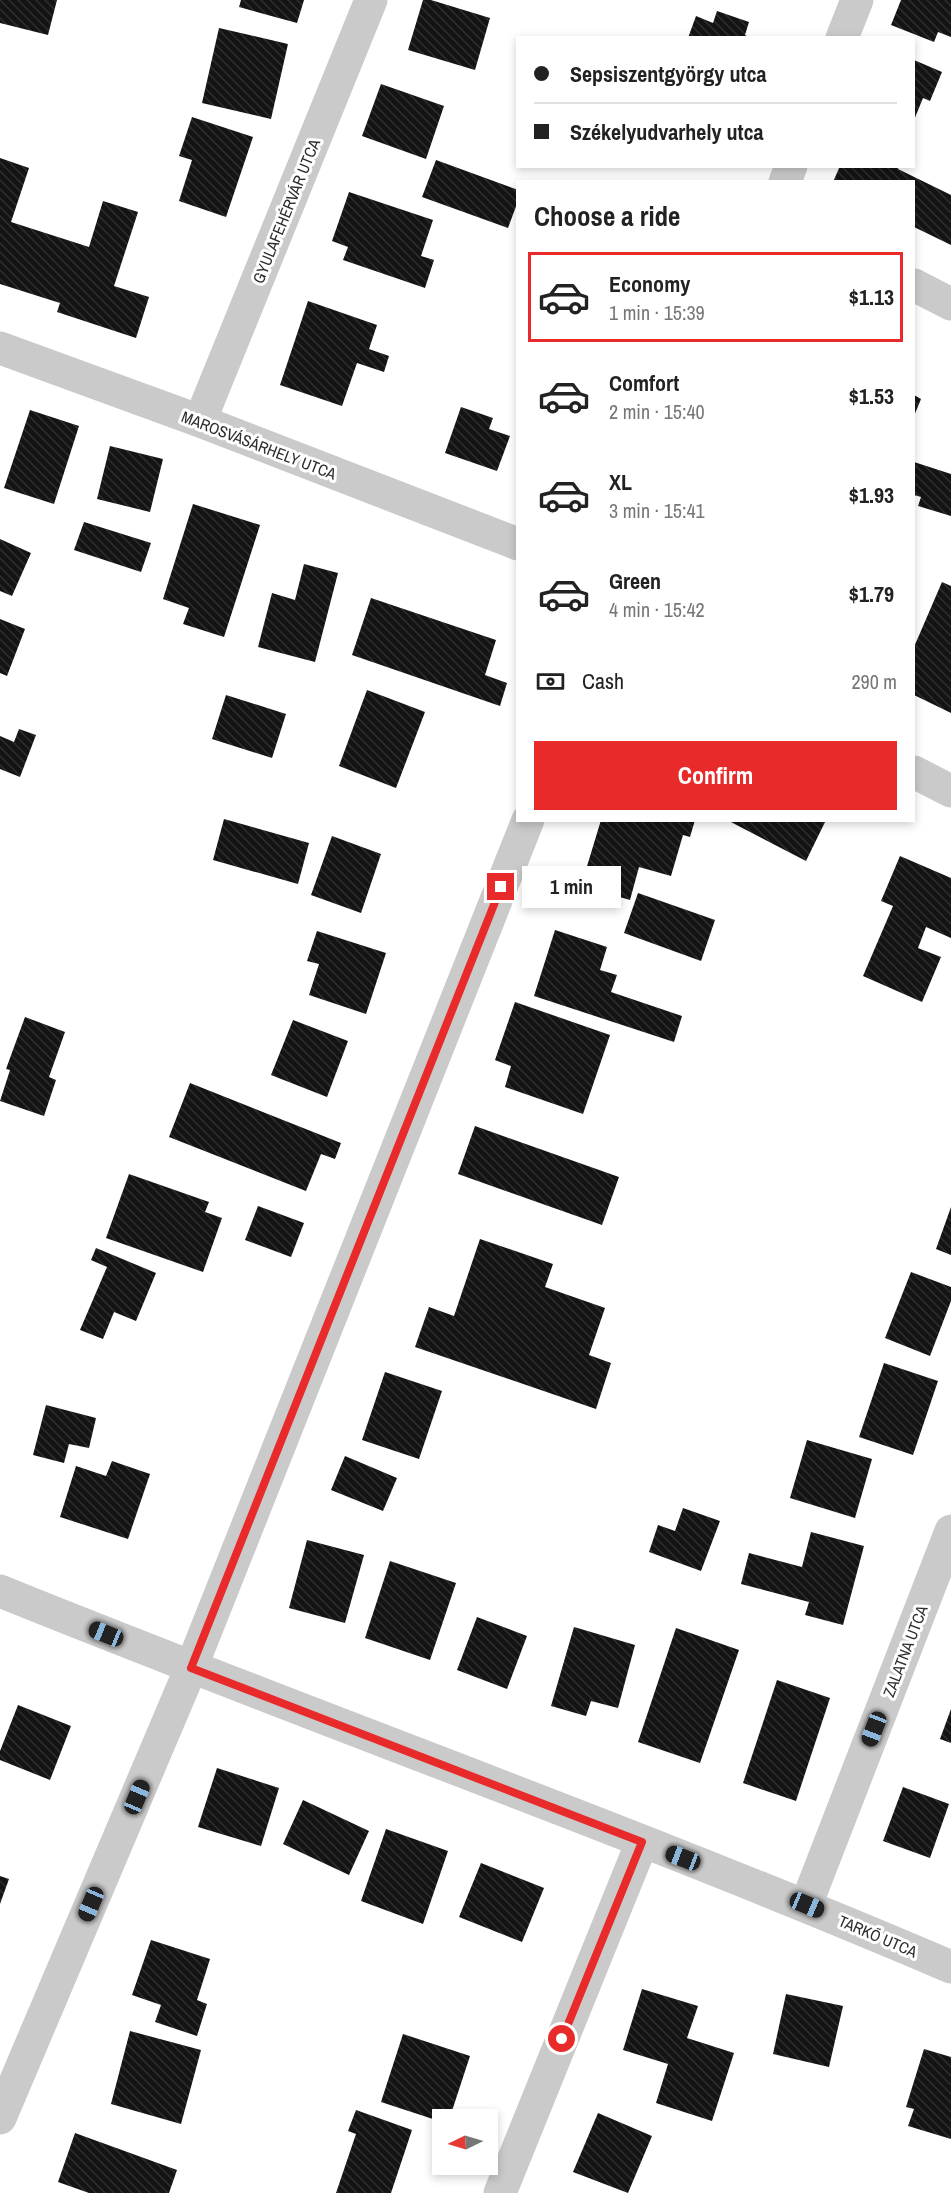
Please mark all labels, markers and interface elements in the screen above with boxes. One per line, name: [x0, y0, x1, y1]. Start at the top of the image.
text: Sepsiszentgyörgy utca: [570, 59, 767, 89]
text: Székelyudvarhely utca: [570, 117, 764, 147]
street label: GYULAFEHÉRVÁR UTCA: [247, 135, 325, 287]
text: Choose a ride: [534, 198, 680, 234]
text: Economy: [609, 269, 690, 299]
icon: car: [537, 270, 591, 324]
text: $1.13: [849, 282, 894, 312]
text: 1 min · 15:39: [609, 299, 705, 326]
text: Comfort: [609, 368, 679, 398]
icon: car: [537, 369, 591, 423]
text: $1.53: [849, 381, 894, 411]
text: 2 min · 15:40: [609, 398, 705, 425]
street label: MAROSVÁSÁRHELY UTCA: [178, 405, 340, 485]
text: XL: [609, 467, 632, 497]
icon: car: [537, 468, 591, 522]
text: $1.93: [849, 480, 894, 510]
text: 3 min · 15:41: [609, 497, 705, 524]
text: Green: [609, 566, 661, 596]
icon: car: [537, 567, 591, 621]
text: $1.79: [849, 579, 894, 609]
text: 4 min · 15:42: [609, 596, 705, 623]
icon: cash: [534, 665, 567, 698]
text: Cash: [582, 666, 624, 696]
text: 290 m: [851, 668, 897, 695]
button: Confirm: [534, 741, 897, 810]
callout: 1 min: [522, 866, 621, 908]
route end: [487, 873, 514, 900]
text: 1 min: [550, 873, 593, 900]
street label: ZALATNA UTCA: [877, 1602, 933, 1700]
car: [86, 1619, 126, 1649]
car: [859, 1709, 889, 1749]
car: [122, 1777, 152, 1817]
car: [663, 1843, 703, 1873]
car: [76, 1884, 106, 1924]
car: [787, 1890, 827, 1920]
street label: TARKŐ UTCA: [835, 1910, 921, 1963]
route start: [548, 2025, 575, 2052]
north arrow: [432, 2109, 498, 2175]
map controls: [432, 2109, 498, 2175]

